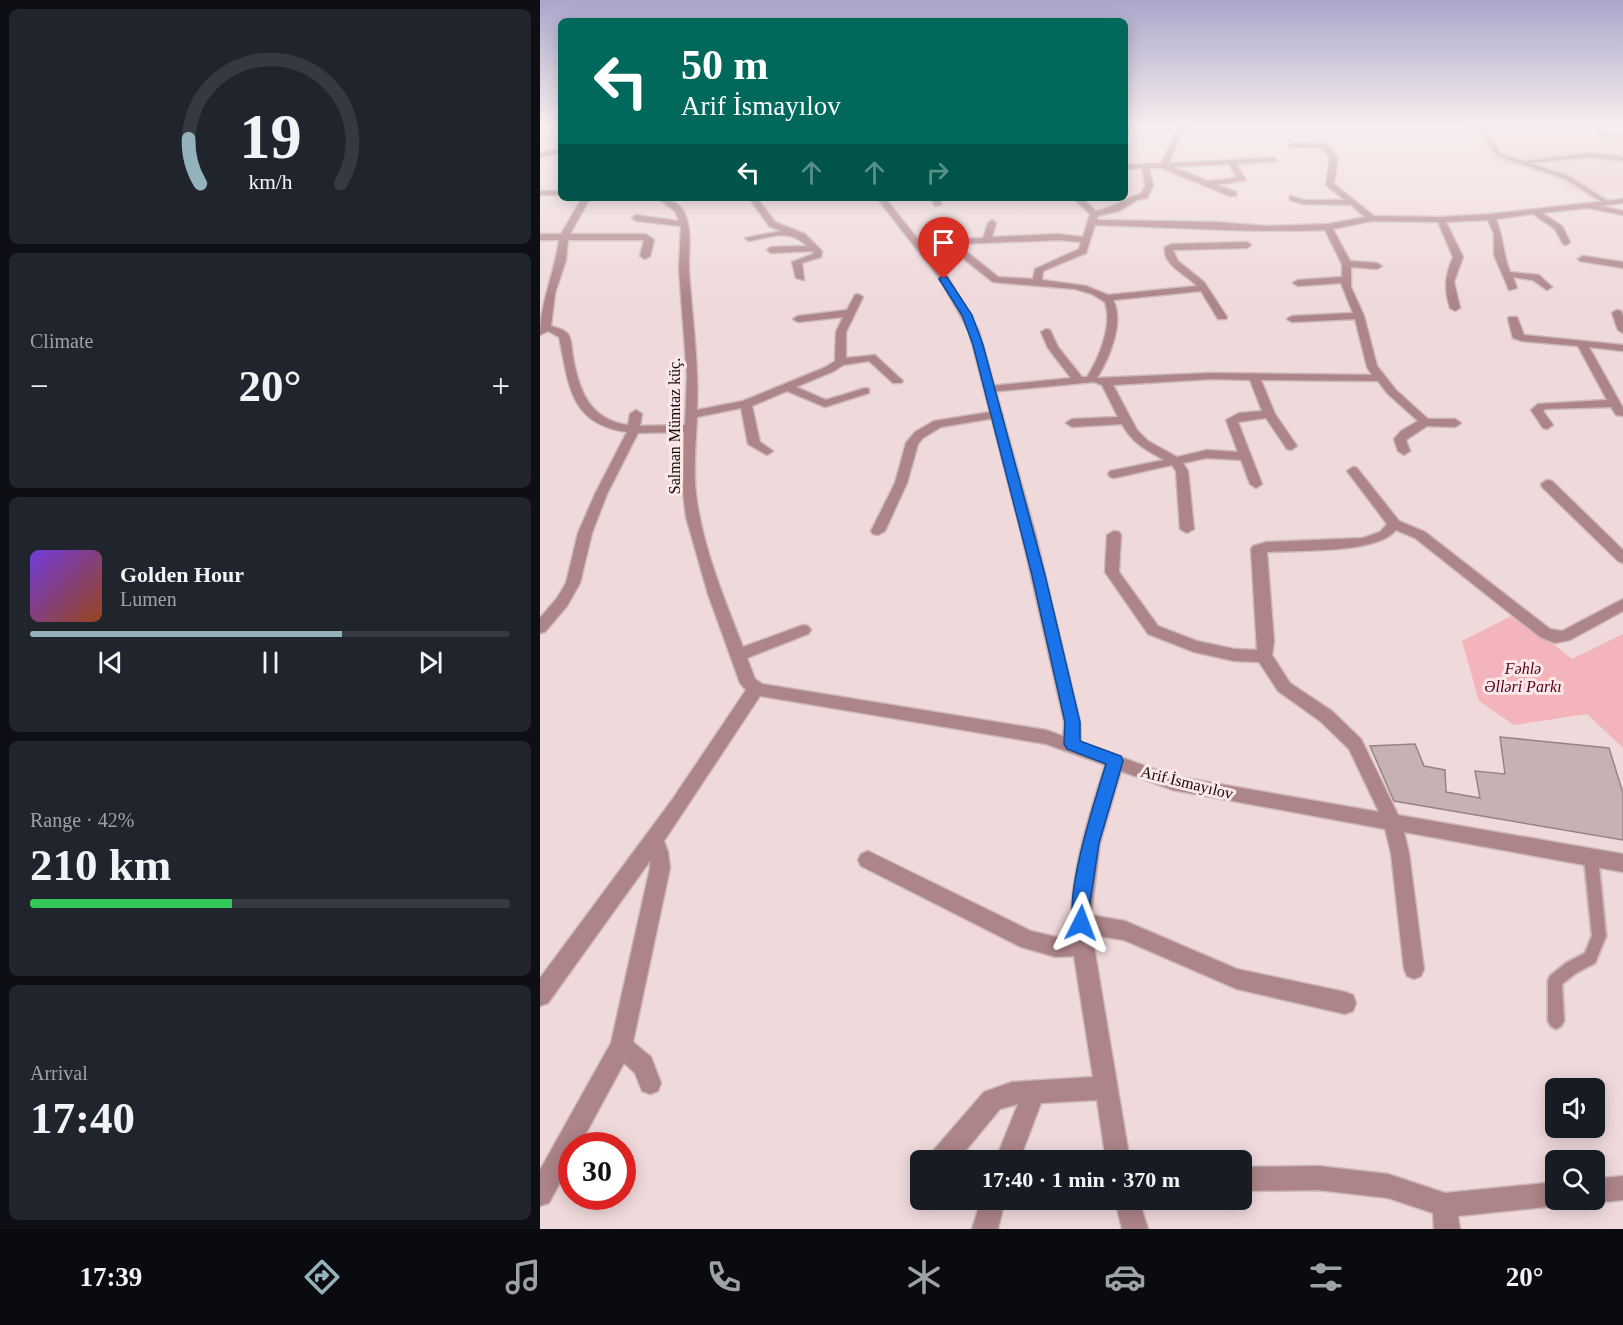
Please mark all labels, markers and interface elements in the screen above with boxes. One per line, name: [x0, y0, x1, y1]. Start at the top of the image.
icon: left: [582, 42, 660, 120]
text: 50 m: [681, 42, 769, 88]
text: Arif İsmayılov: [681, 91, 841, 121]
text: 19: [239, 102, 301, 171]
icon: left: [732, 156, 765, 189]
icon: ahead: [795, 156, 828, 189]
icon: ahead: [858, 156, 891, 189]
icon: right: [921, 156, 954, 189]
text: km/h: [248, 170, 292, 194]
pin: [918, 217, 969, 279]
icon: arrive: [927, 226, 960, 259]
text: Climate: [30, 330, 93, 352]
street label: Salman Mümtaz küç.: [666, 358, 684, 494]
text: 20°: [239, 361, 302, 411]
text: −: [30, 368, 49, 404]
text: +: [491, 368, 510, 404]
text: Golden Hour: [120, 562, 244, 587]
text: Lumen: [120, 588, 177, 610]
icon: previous: [94, 646, 127, 679]
icon: pause: [254, 646, 287, 679]
icon: next: [414, 646, 447, 679]
park label: Fəhlə Əlləri Parkı: [1484, 660, 1562, 695]
street label: Arif İsmayılov: [1139, 763, 1235, 803]
text: Range · 42%: [30, 809, 134, 831]
text: 210 km: [30, 840, 171, 890]
position arrow: [1049, 891, 1113, 955]
text: Arrival: [30, 1062, 88, 1084]
map controls: [1545, 1078, 1605, 1210]
button: sound: [1545, 1078, 1605, 1138]
text: 17:40: [30, 1093, 135, 1143]
speed limit sign: 30: [558, 1132, 636, 1210]
button: search: [1545, 1150, 1605, 1210]
text: 17:40 · 1 min · 370 m: [982, 1167, 1180, 1192]
icon: directions: [301, 1256, 343, 1298]
icon: music: [502, 1256, 544, 1298]
icon: phone: [703, 1256, 745, 1298]
icon: climate: [903, 1256, 945, 1298]
icon: car: [1104, 1256, 1146, 1298]
icon: filters: [1305, 1256, 1347, 1298]
text: 17:39: [79, 1262, 142, 1292]
text: 20°: [1506, 1262, 1544, 1292]

